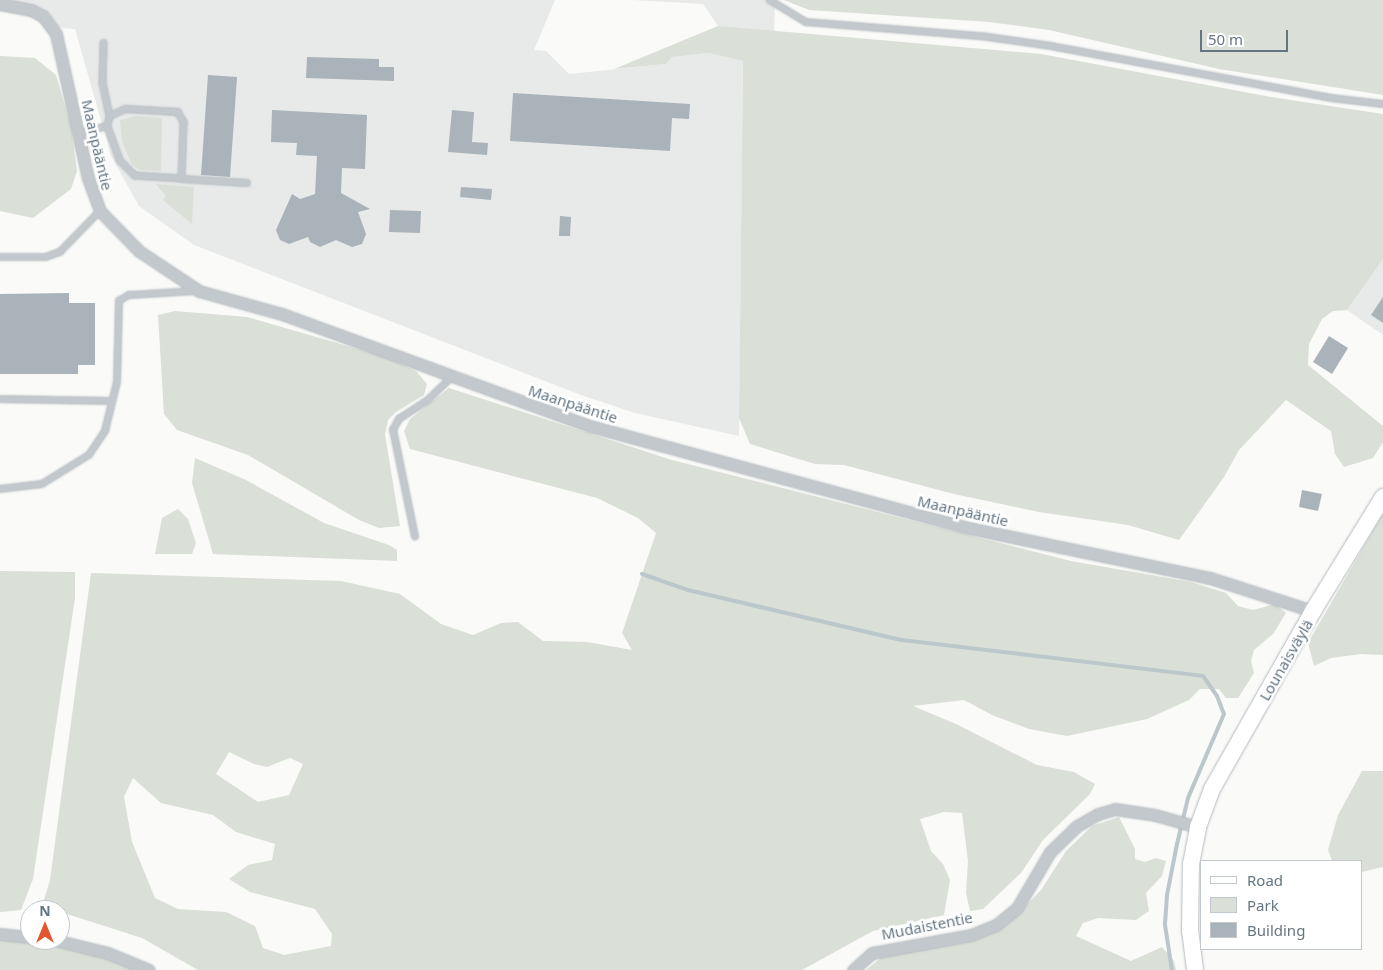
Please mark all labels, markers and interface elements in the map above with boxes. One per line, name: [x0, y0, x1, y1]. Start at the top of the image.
scale bar: [1203, 20, 1290, 52]
text: 50 m: [1208, 29, 1243, 49]
street label: Maanpääntie: [78, 98, 116, 192]
street label: Maanpääntie: [526, 381, 620, 427]
street label: Maanpääntie: [916, 492, 1010, 530]
street label: Lounaisväylä: [1255, 616, 1317, 704]
legend: [1200, 860, 1363, 950]
text: Road: [1247, 870, 1283, 890]
text: Park: [1247, 895, 1279, 915]
north arrow: [20, 900, 70, 950]
text: N: [39, 901, 51, 920]
street label: Mudaistentie: [880, 908, 974, 944]
text: Building: [1247, 920, 1305, 940]

